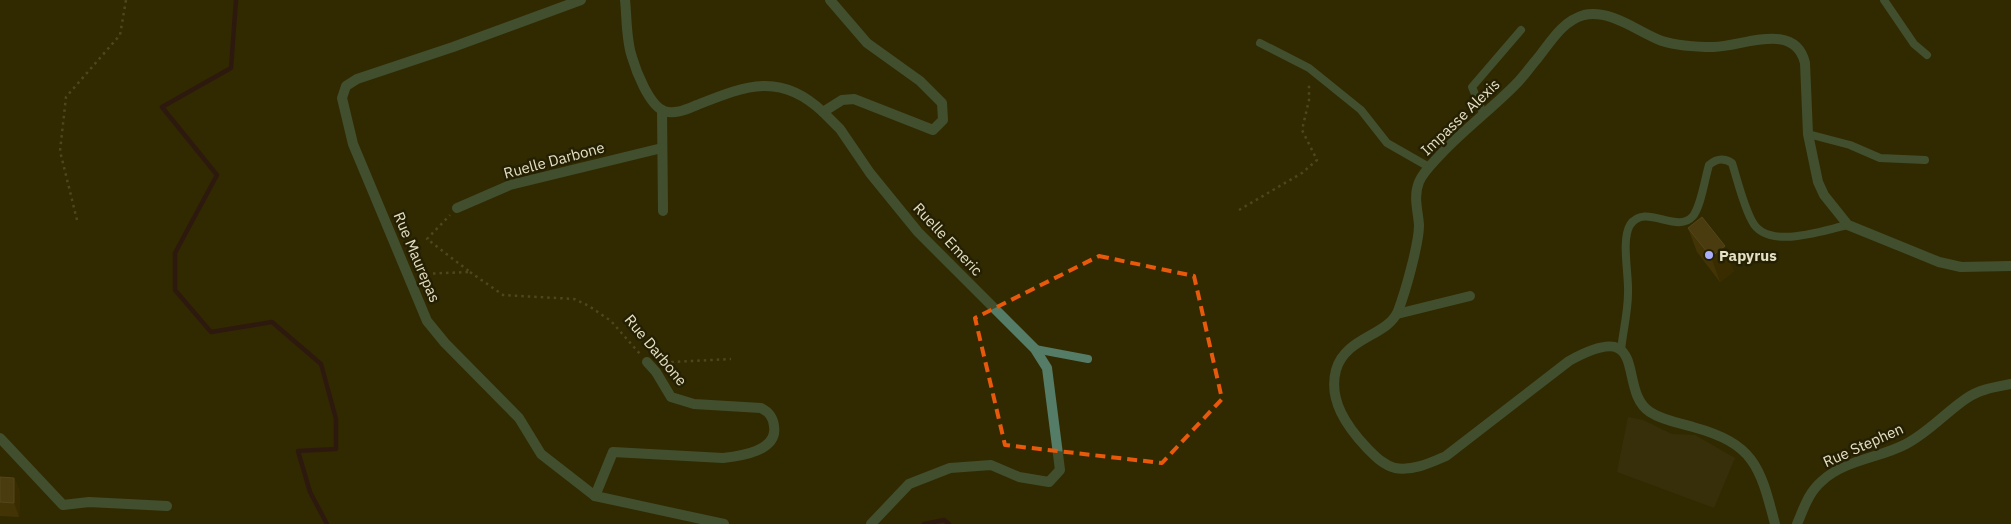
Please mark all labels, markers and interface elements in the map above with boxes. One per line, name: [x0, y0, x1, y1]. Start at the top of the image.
street label: Impasse Alexis: [1417, 75, 1503, 159]
street label: Ruelle Darbone: [501, 137, 607, 183]
street label: Ruelle Emeric: [909, 198, 987, 280]
street label: Rue Maurepas: [389, 209, 445, 305]
place label: Papyrus: [1719, 246, 1777, 265]
marker: Papyrus: [1703, 249, 1715, 261]
street label: Rue Darbone: [621, 310, 691, 390]
street label: Rue Stephen: [1820, 419, 1906, 471]

